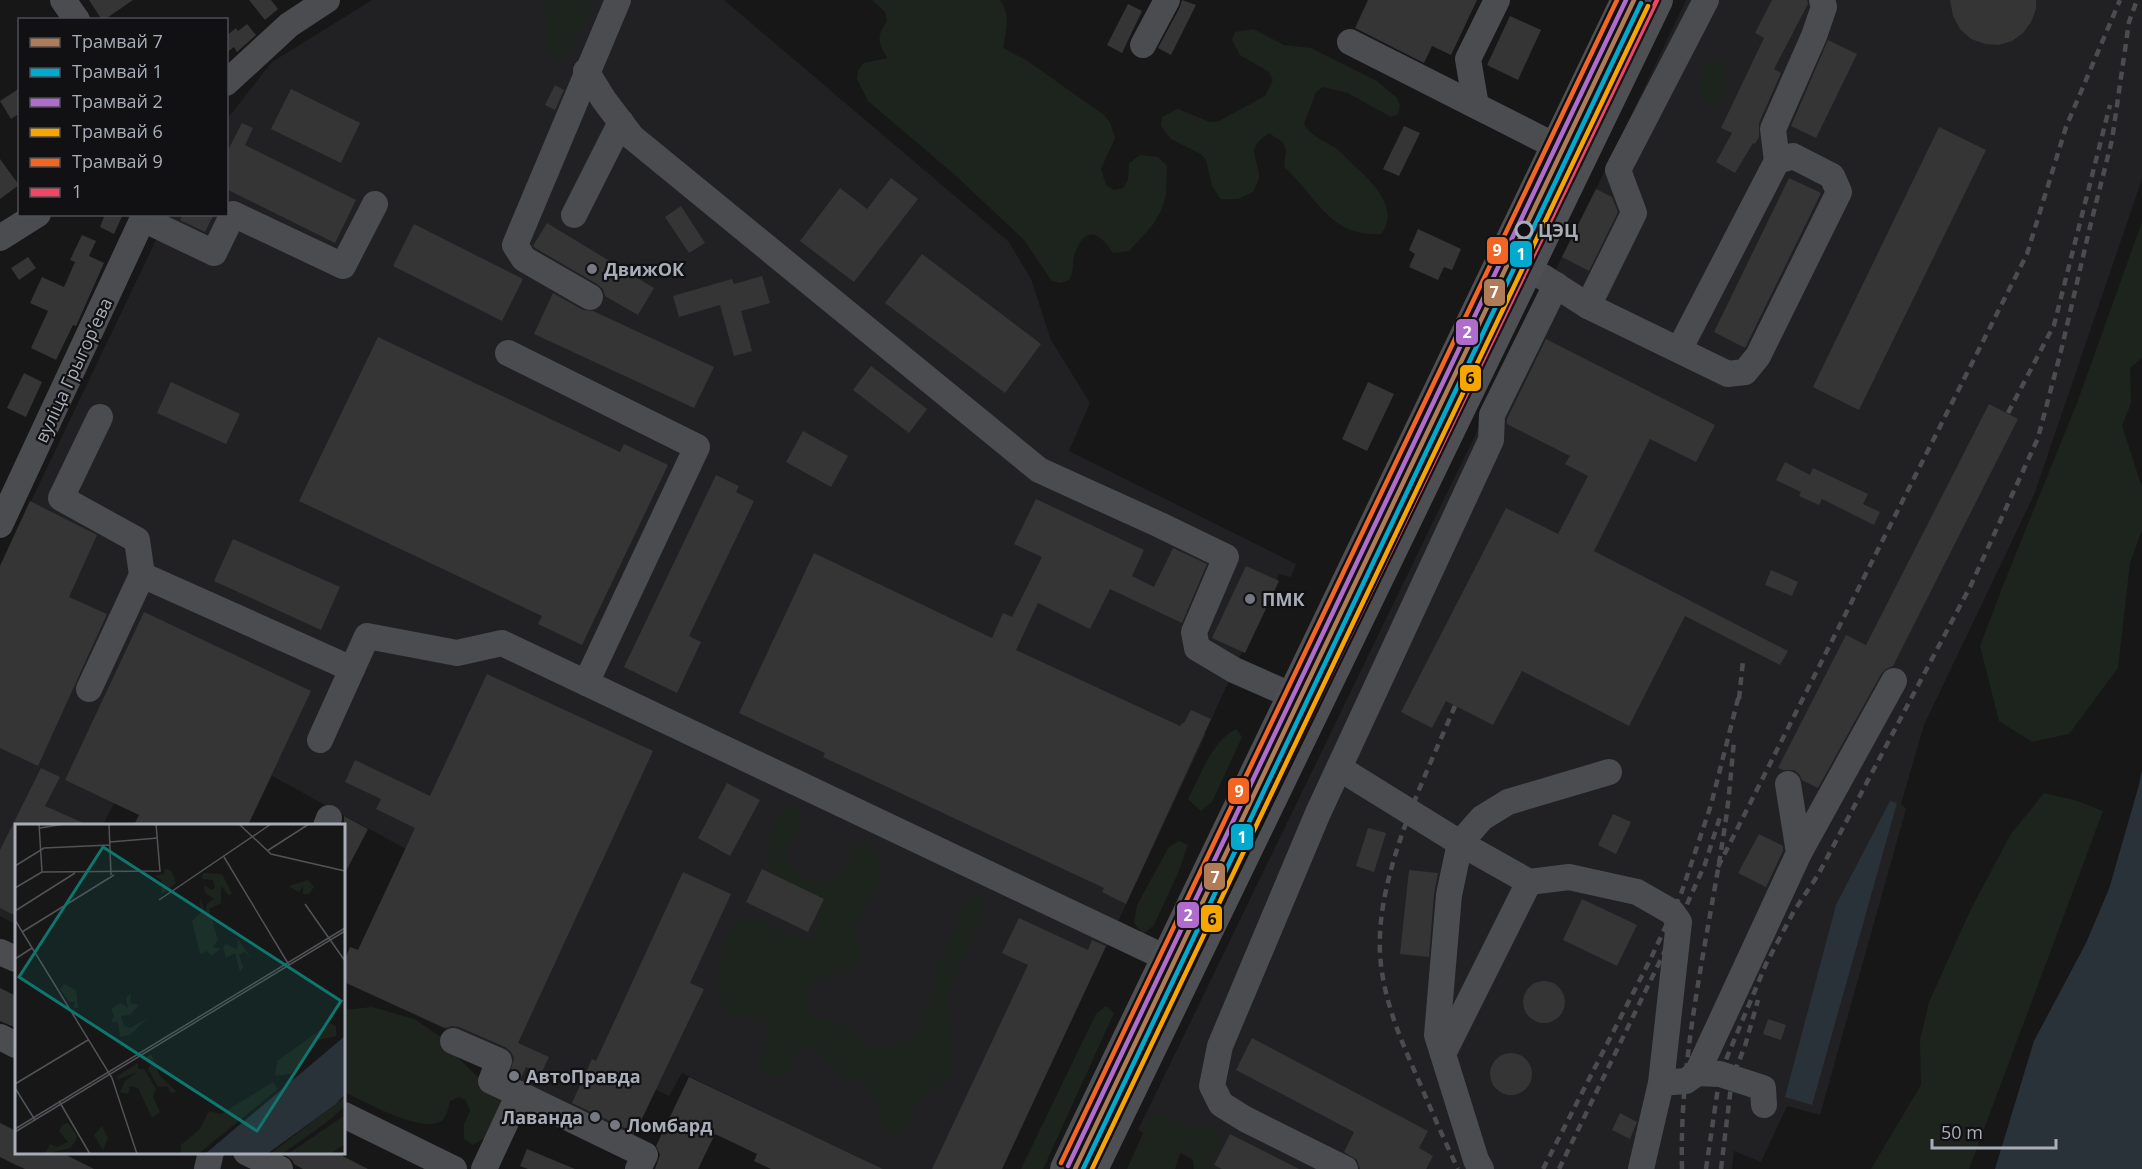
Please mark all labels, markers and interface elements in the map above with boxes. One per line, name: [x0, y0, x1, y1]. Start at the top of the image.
legend: [18, 18, 228, 216]
text: Трамвай 7: [72, 29, 163, 53]
text: Трамвай 1: [72, 59, 163, 83]
text: Трамвай 2: [72, 89, 163, 113]
text: Трамвай 6: [72, 119, 163, 143]
text: Трамвай 9: [72, 149, 163, 173]
text: 1: [72, 179, 82, 203]
place label: ЦЭЦ: [1538, 218, 1578, 242]
marker: ЦЭЦ: [1515, 221, 1533, 239]
line badge: 9: [1486, 236, 1509, 265]
text: 9: [1492, 239, 1502, 261]
line badge: 1: [1509, 240, 1533, 268]
text: 1: [1516, 243, 1526, 265]
place label: ДвижОК: [604, 257, 685, 281]
marker: ДвижОК: [585, 262, 599, 276]
line badge: 7: [1483, 278, 1506, 307]
text: 7: [1489, 281, 1499, 303]
street label: вуліца Грыгорʼева: [29, 294, 117, 446]
line badge: 2: [1455, 318, 1479, 346]
text: 2: [1462, 321, 1472, 343]
line badge: 6: [1459, 364, 1482, 392]
text: 6: [1465, 367, 1475, 389]
place label: ПМК: [1262, 587, 1305, 611]
marker: ПМК: [1243, 592, 1257, 606]
line badge: 9: [1227, 777, 1250, 805]
text: 9: [1234, 780, 1244, 802]
line badge: 1: [1230, 823, 1254, 851]
inset map: [15, 824, 345, 1154]
text: 1: [1237, 826, 1247, 848]
line badge: 7: [1203, 862, 1226, 891]
text: 7: [1210, 866, 1220, 888]
line badge: 2: [1176, 901, 1200, 929]
text: 2: [1183, 904, 1193, 926]
line badge: 6: [1200, 904, 1223, 933]
text: 6: [1207, 908, 1217, 930]
place label: АвтоПравда: [526, 1064, 641, 1088]
marker: АвтоПравда: [507, 1069, 521, 1083]
place label: Лаванда: [502, 1105, 583, 1129]
marker: Лаванда: [588, 1110, 602, 1124]
scale bar: [1932, 1112, 2056, 1150]
place label: Ломбард: [627, 1113, 712, 1137]
marker: Ломбард: [608, 1118, 622, 1132]
text: 50 m: [1941, 1120, 1983, 1144]

